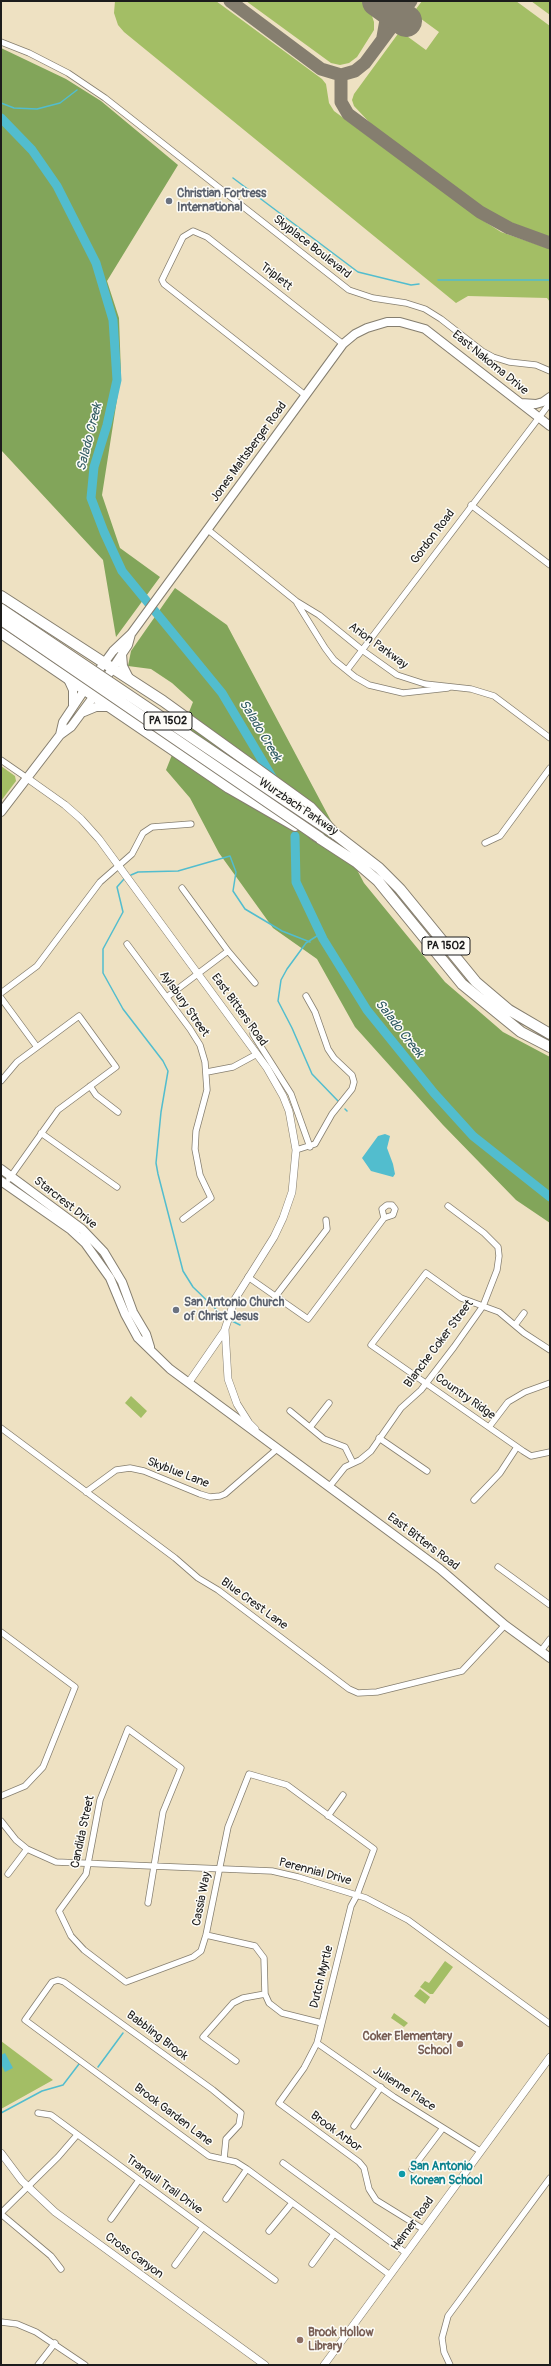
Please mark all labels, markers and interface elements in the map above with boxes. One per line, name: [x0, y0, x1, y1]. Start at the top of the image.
place label: Christian Fortress International: [177, 187, 266, 215]
marker: Christian Fortress International: [164, 196, 174, 206]
street label: Skyplace Boulevard: [270, 212, 354, 282]
street label: Triplett: [257, 260, 295, 294]
street label: East Nakoma Drive: [449, 328, 531, 398]
street label: Jones Maltsberger Road: [208, 399, 290, 505]
water label: Salado Creek: [74, 401, 106, 473]
street label: Gordon Road: [408, 507, 458, 567]
street label: Arion Parkway: [346, 620, 410, 672]
water label: Salado Creek: [235, 697, 285, 765]
road number: PA 1502: [144, 712, 192, 730]
street label: Wurzbach Parkway: [256, 775, 340, 839]
road number: PA 1502: [422, 937, 470, 955]
street label: Aylsbury Street: [156, 968, 212, 1040]
street label: East Bitters Road: [208, 971, 270, 1049]
water label: Salado Creek: [372, 997, 426, 1061]
street label: Starcrest Drive: [31, 1174, 99, 1232]
place label: San Antonio Church of Christ Jesus: [184, 1296, 284, 1324]
street label: Blanche Coker Street: [401, 1297, 477, 1391]
marker: San Antonio Church of Christ Jesus: [171, 1305, 181, 1315]
street label: Country Ridge: [432, 1371, 498, 1423]
street label: Skyblue Lane: [145, 1455, 211, 1491]
street label: East Bitters Road: [384, 1510, 462, 1574]
street label: Blue Crest Lane: [218, 1575, 290, 1633]
street label: Candida Street: [68, 1794, 98, 1870]
street label: Perennial Drive: [277, 1855, 353, 1889]
street label: Cassia Way: [190, 1871, 214, 1927]
street label: Dutch Myrtle: [307, 1944, 337, 2010]
street label: Babbling Brook: [123, 2008, 191, 2064]
place label: Coker Elementary School: [363, 2030, 452, 2058]
marker: Coker Elementary School: [455, 2039, 465, 2049]
street label: Julienne Place: [370, 2063, 438, 2115]
street label: Brook Garden Lane: [131, 2081, 215, 2149]
street label: Brook Arbor: [307, 2109, 365, 2155]
street label: Tranquil Trail Drive: [123, 2152, 205, 2218]
place label: San Antonio Korean School: [410, 2160, 483, 2188]
marker: San Antonio Korean School: [397, 2169, 407, 2179]
street label: Heimer Road: [389, 2194, 437, 2254]
street label: Cross Canyon: [102, 2230, 166, 2282]
place label: Brook Hollow Library: [308, 2326, 374, 2354]
marker: Brook Hollow Library: [295, 2335, 305, 2345]

